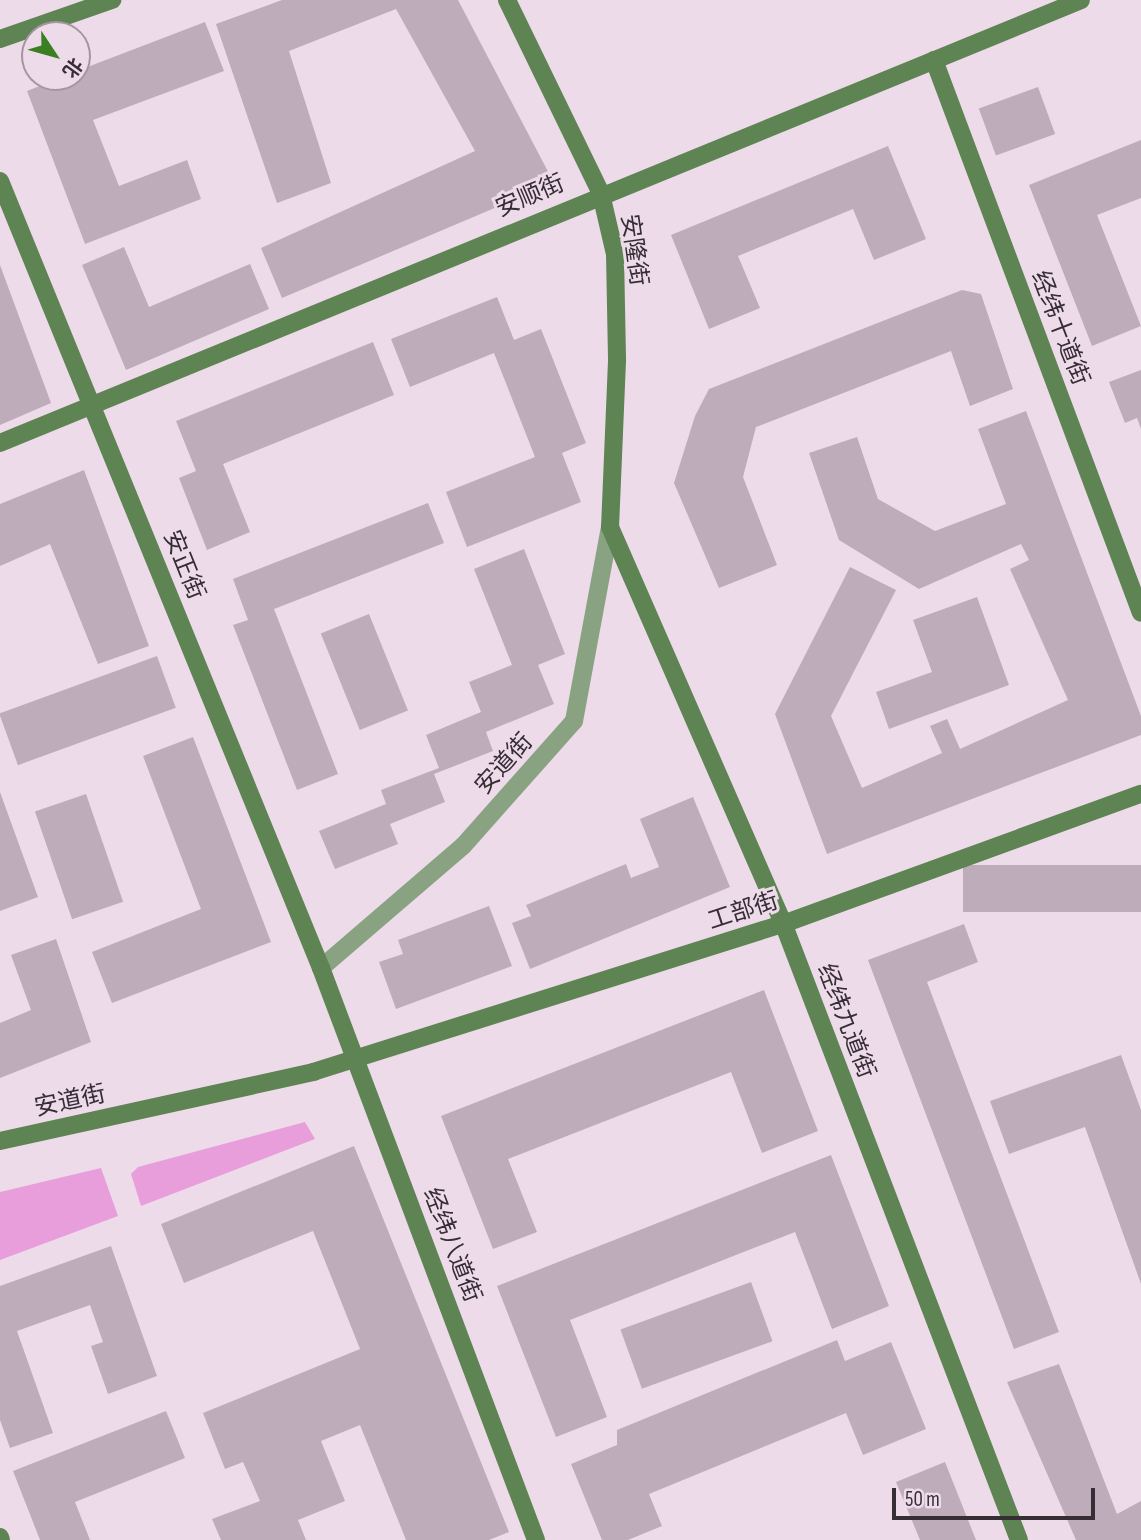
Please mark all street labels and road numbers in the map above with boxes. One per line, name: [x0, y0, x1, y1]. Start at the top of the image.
street label: 安顺街: [491, 169, 569, 223]
street label: 安隆街: [615, 212, 653, 288]
street label: 经纬十道街: [1025, 267, 1095, 389]
street label: 安正街: [157, 526, 211, 604]
street label: 安道街: [469, 728, 539, 800]
street label: 工部街: [704, 886, 782, 936]
street label: 经纬九道街: [811, 960, 881, 1082]
street label: 安道街: [32, 1079, 108, 1123]
street label: 经纬八道街: [417, 1184, 487, 1306]

